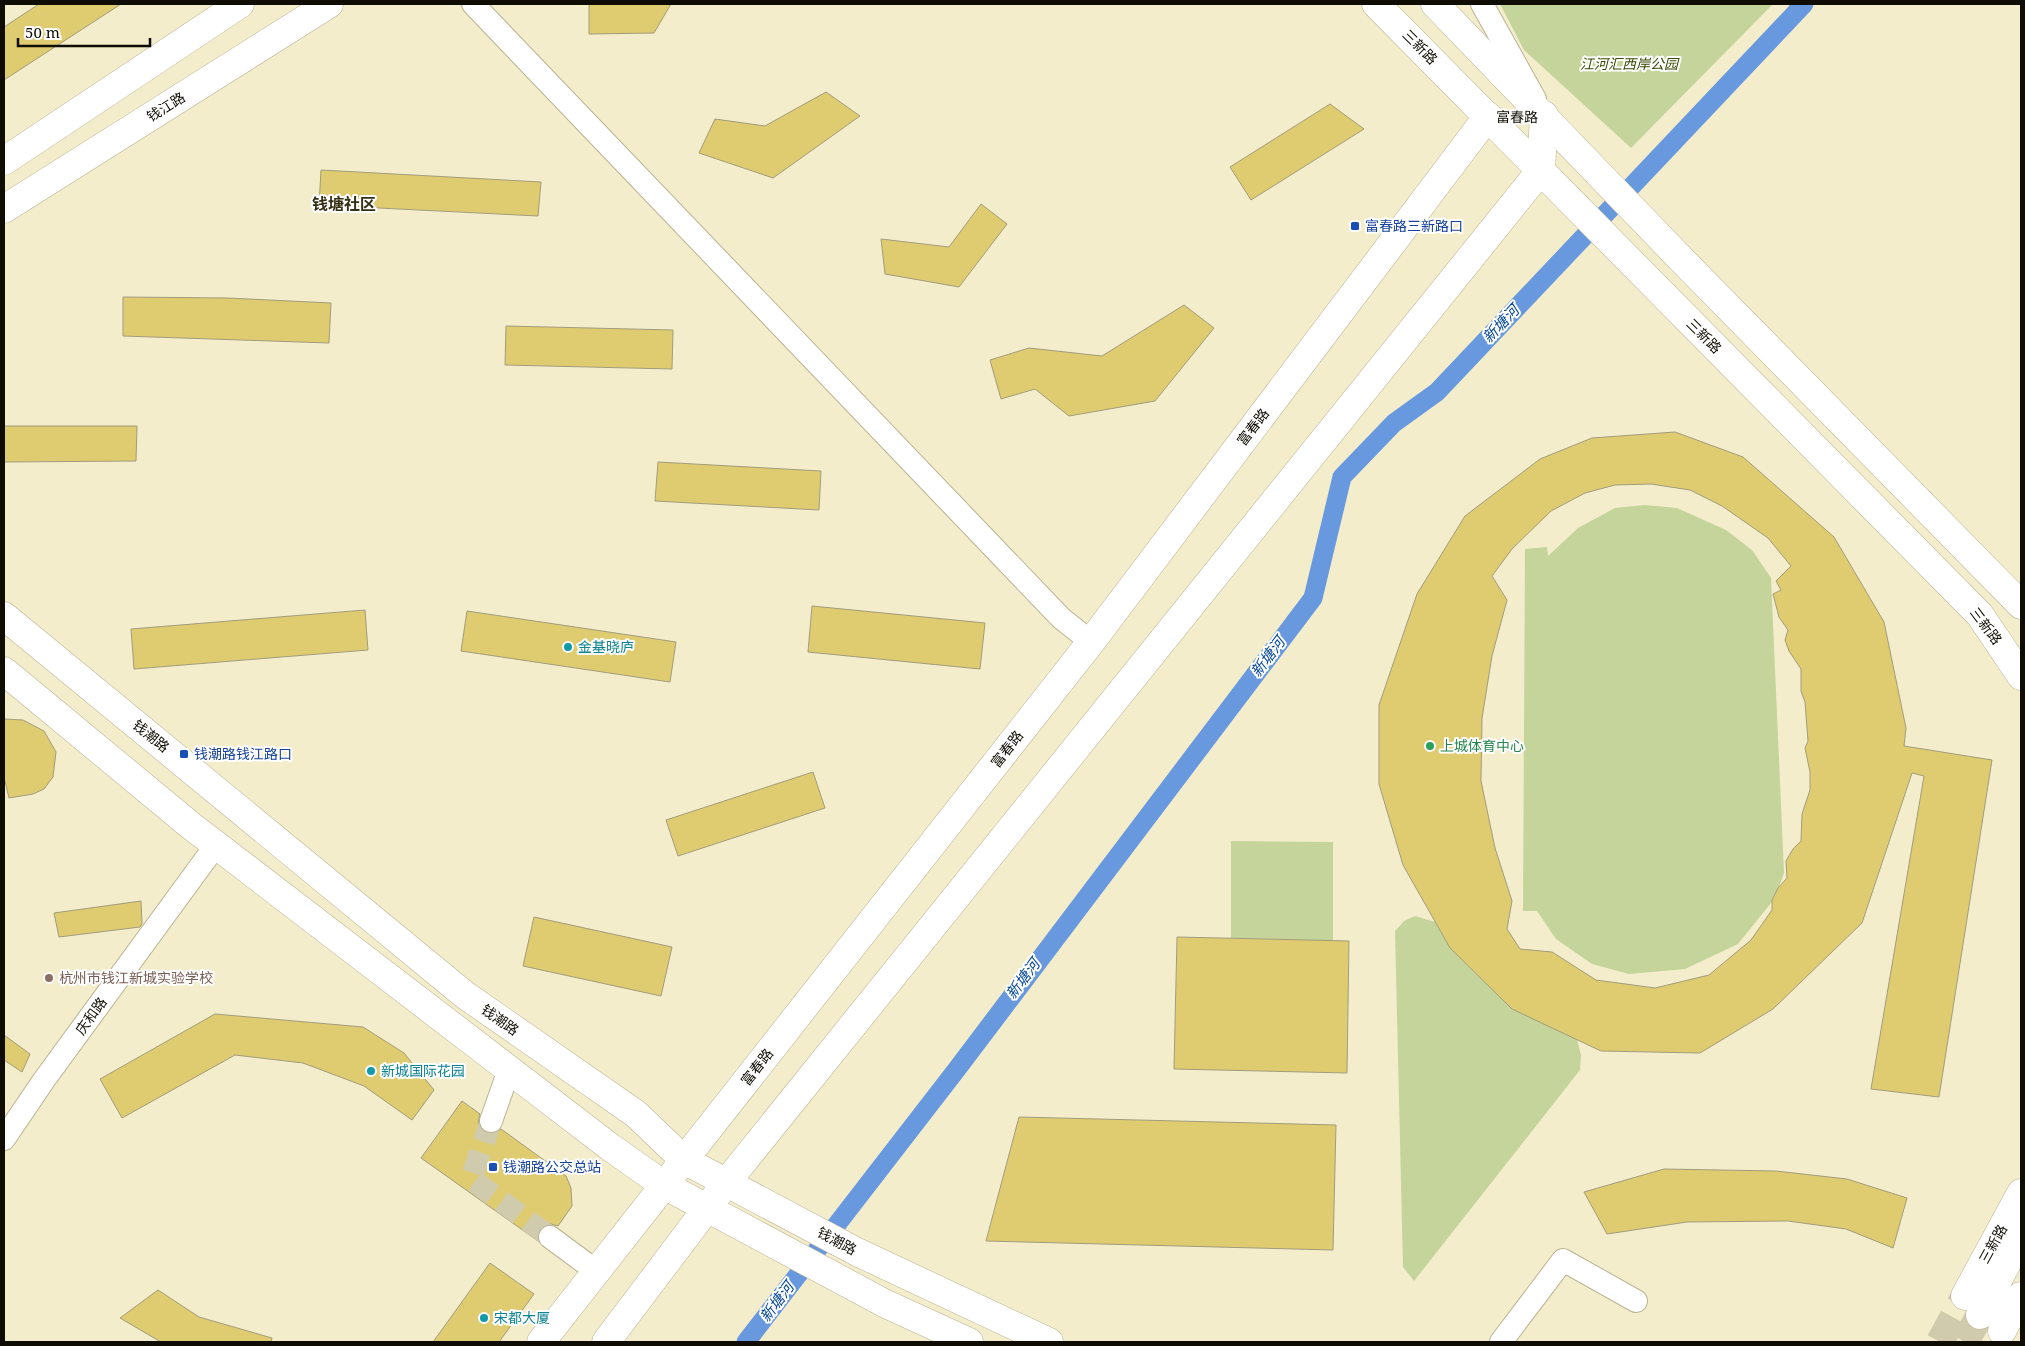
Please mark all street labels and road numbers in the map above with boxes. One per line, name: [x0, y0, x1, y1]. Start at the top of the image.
street label: 三新路: [1399, 25, 1442, 68]
street label: 钱江路: [143, 87, 189, 126]
street label: 富春路: [1496, 107, 1538, 126]
street label: 三新路: [1683, 314, 1726, 357]
street label: 富春路: [1232, 404, 1273, 449]
street label: 三新路: [1966, 603, 2007, 648]
street label: 钱潮路: [129, 715, 174, 756]
street label: 富春路: [986, 726, 1027, 771]
street label: 庆和路: [71, 993, 111, 1038]
street label: 钱潮路: [478, 1000, 523, 1039]
street label: 富春路: [736, 1044, 777, 1089]
street label: 三新路: [1974, 1221, 2011, 1267]
street label: 钱潮路: [814, 1222, 860, 1259]

